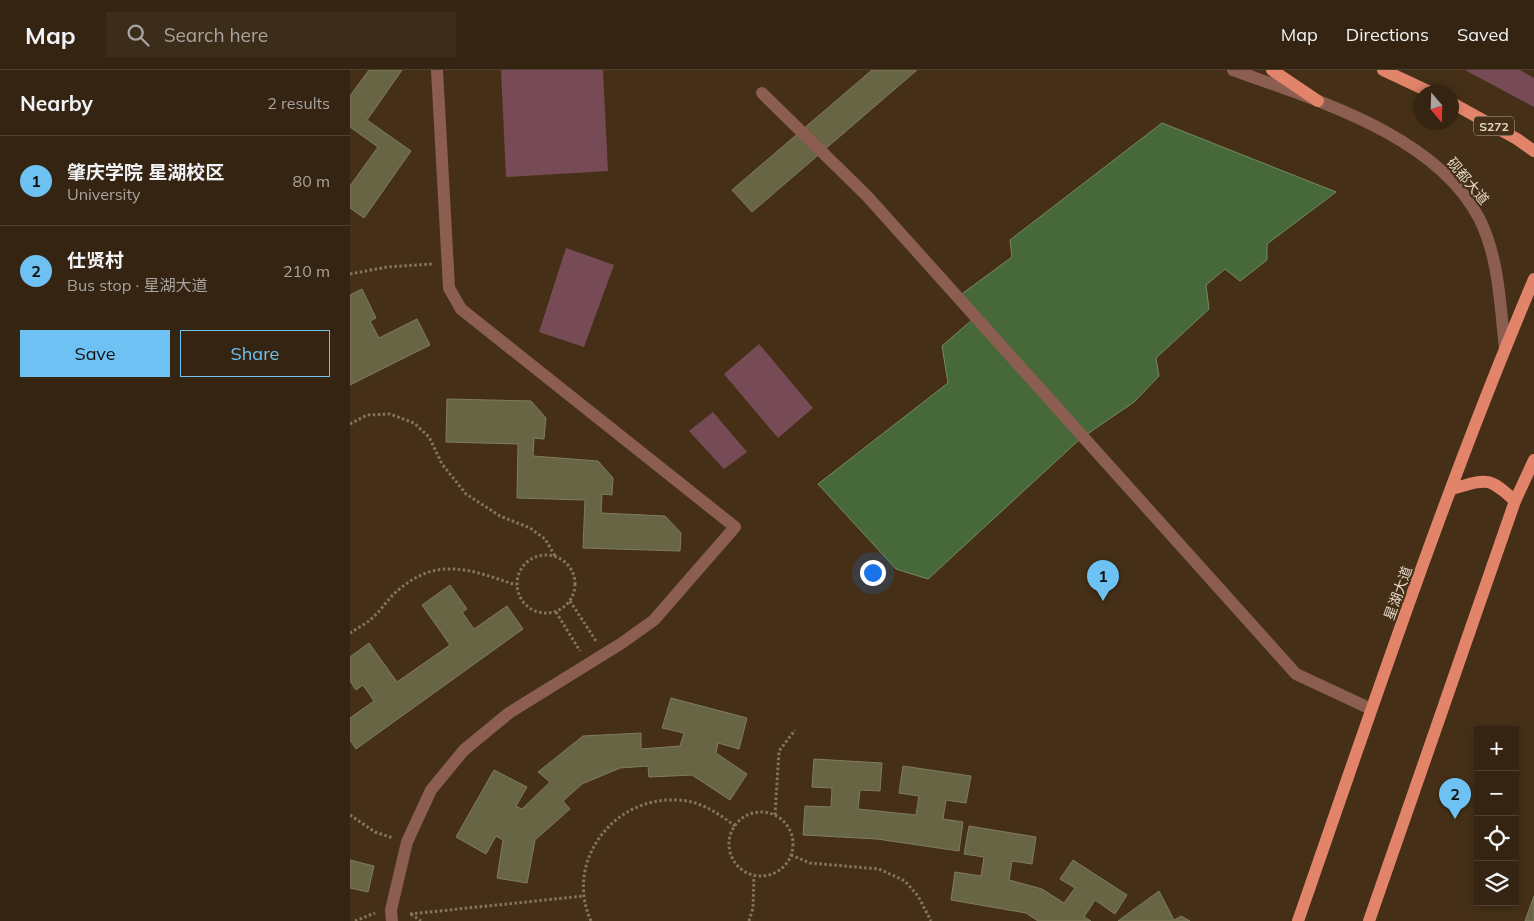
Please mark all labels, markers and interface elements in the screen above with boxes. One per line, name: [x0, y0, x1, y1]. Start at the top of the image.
search box: [106, 12, 456, 57]
text: Map: [25, 20, 76, 50]
icon: search: [124, 21, 152, 49]
text: Search here: [164, 23, 268, 47]
text: Map: [1281, 23, 1318, 46]
text: Directions: [1346, 23, 1429, 46]
text: Saved: [1457, 23, 1509, 46]
north arrow: [1414, 85, 1459, 130]
text: Nearby: [20, 90, 93, 116]
text: 2 results: [267, 93, 330, 113]
road number: S272: [1474, 116, 1514, 136]
street label: 砚都大道: [1443, 154, 1493, 208]
text: 肇庆学院 星湖校区: [67, 160, 224, 184]
text: 1: [31, 171, 41, 191]
text: 80 m: [293, 171, 330, 191]
text: University: [67, 184, 141, 204]
text: 仕贤村: [67, 248, 124, 272]
text: 2: [31, 261, 41, 281]
text: 210 m: [283, 261, 330, 281]
text: Bus stop · 星湖大道: [67, 275, 207, 295]
button: Save: [20, 330, 170, 377]
button: Share: [180, 330, 330, 377]
your location: [860, 560, 886, 586]
pin: 1: [1087, 560, 1119, 601]
street label: 星湖大道: [1380, 564, 1416, 622]
map controls: [1474, 726, 1519, 906]
button: +: [1474, 726, 1519, 771]
button: −: [1474, 771, 1519, 816]
pin: 2: [1439, 778, 1471, 819]
button: locate: [1474, 816, 1519, 861]
button: layers: [1474, 861, 1519, 906]

